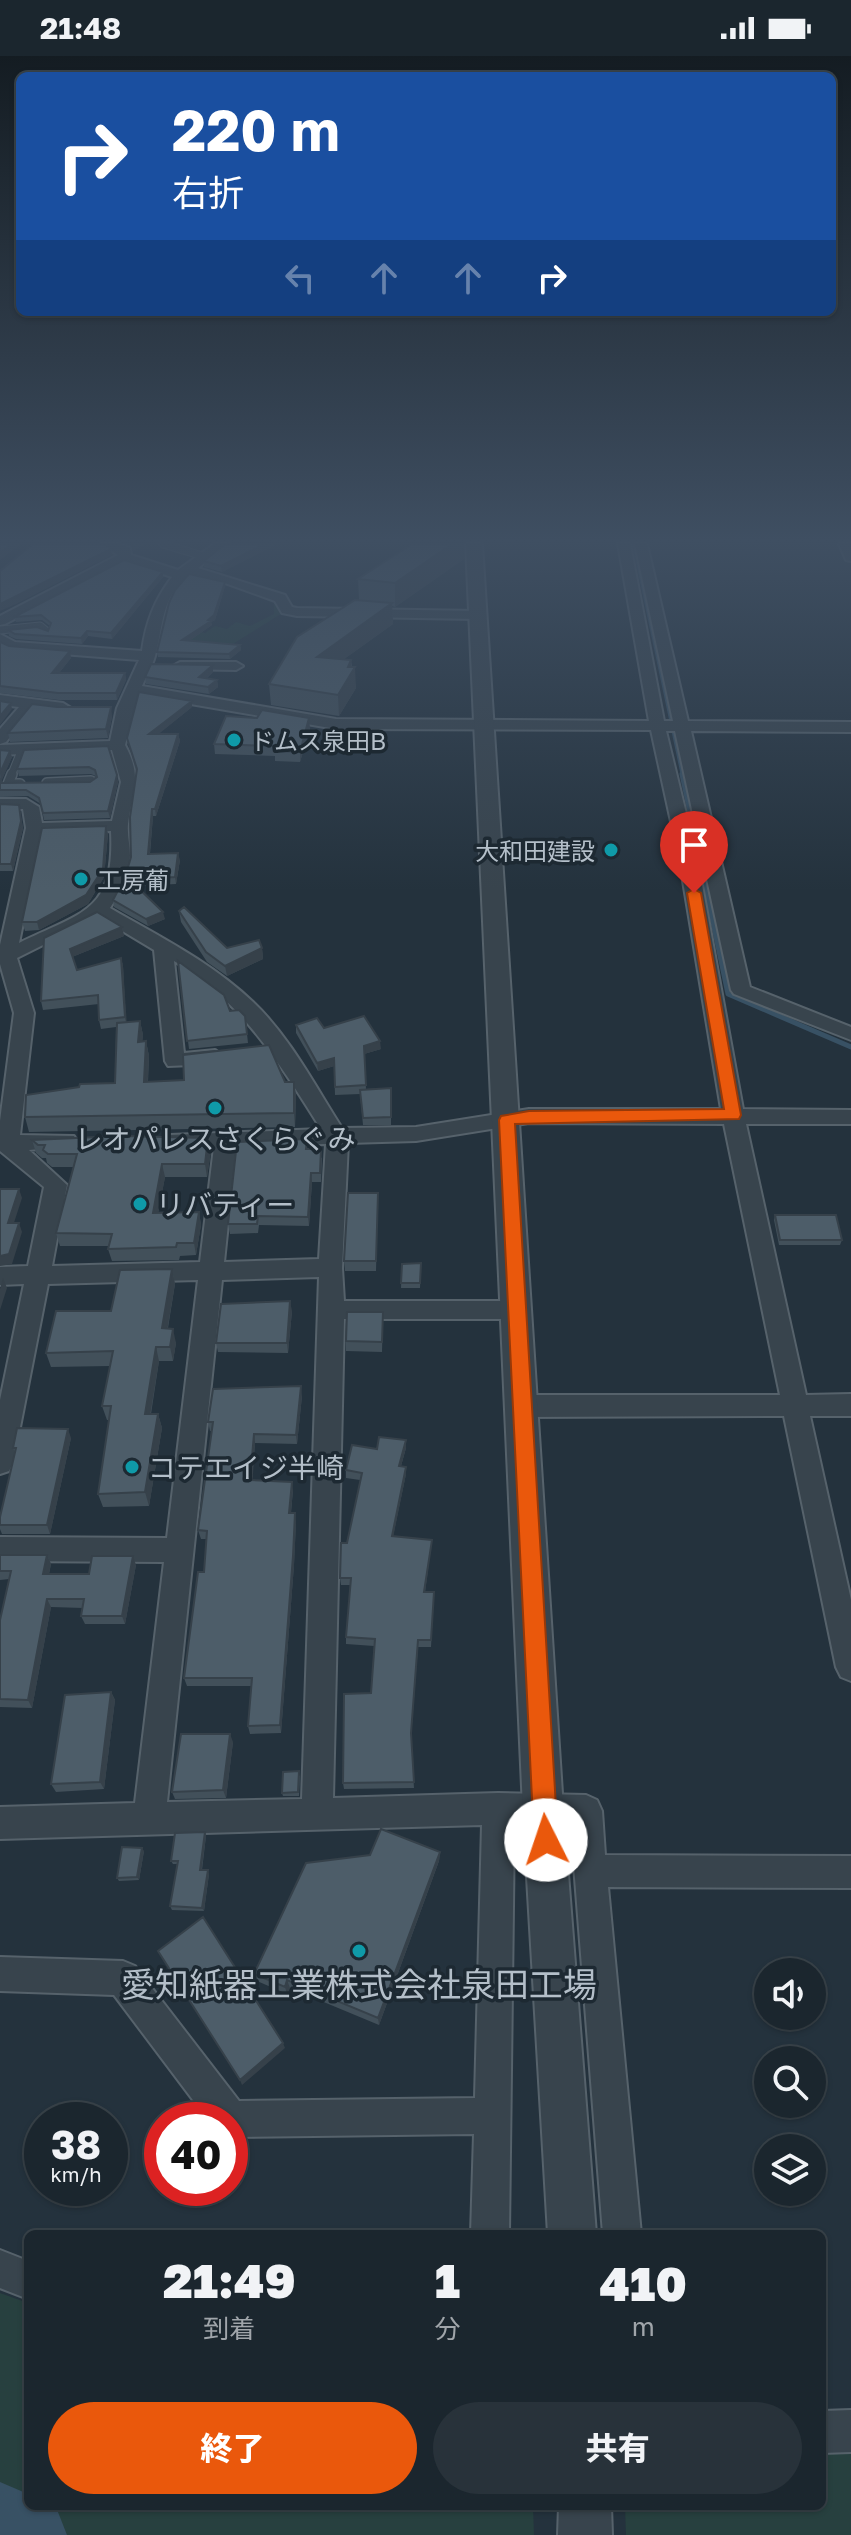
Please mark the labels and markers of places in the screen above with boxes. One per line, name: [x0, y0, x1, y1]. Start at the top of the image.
place label: ドムス泉田B: [250, 726, 386, 755]
marker: ドムス泉田B: [225, 731, 243, 749]
pin: [660, 811, 728, 893]
place label: 大和田建設: [475, 836, 595, 865]
marker: 大和田建設: [602, 841, 620, 859]
place label: 工房葡: [97, 865, 169, 894]
marker: 工房葡: [72, 870, 90, 888]
marker: レオパレスさくらぐみ: [206, 1099, 224, 1117]
place label: レオパレスさくらぐみ: [75, 1122, 355, 1155]
place label: リバティー: [156, 1188, 294, 1221]
marker: リバティー: [131, 1195, 149, 1213]
place label: コテエイジ半崎: [148, 1451, 344, 1484]
marker: コテエイジ半崎: [123, 1458, 141, 1476]
marker: 愛知紙器工業株式会社泉田工場: [350, 1942, 368, 1960]
place label: 愛知紙器工業株式会社泉田工場: [121, 1964, 597, 2004]

